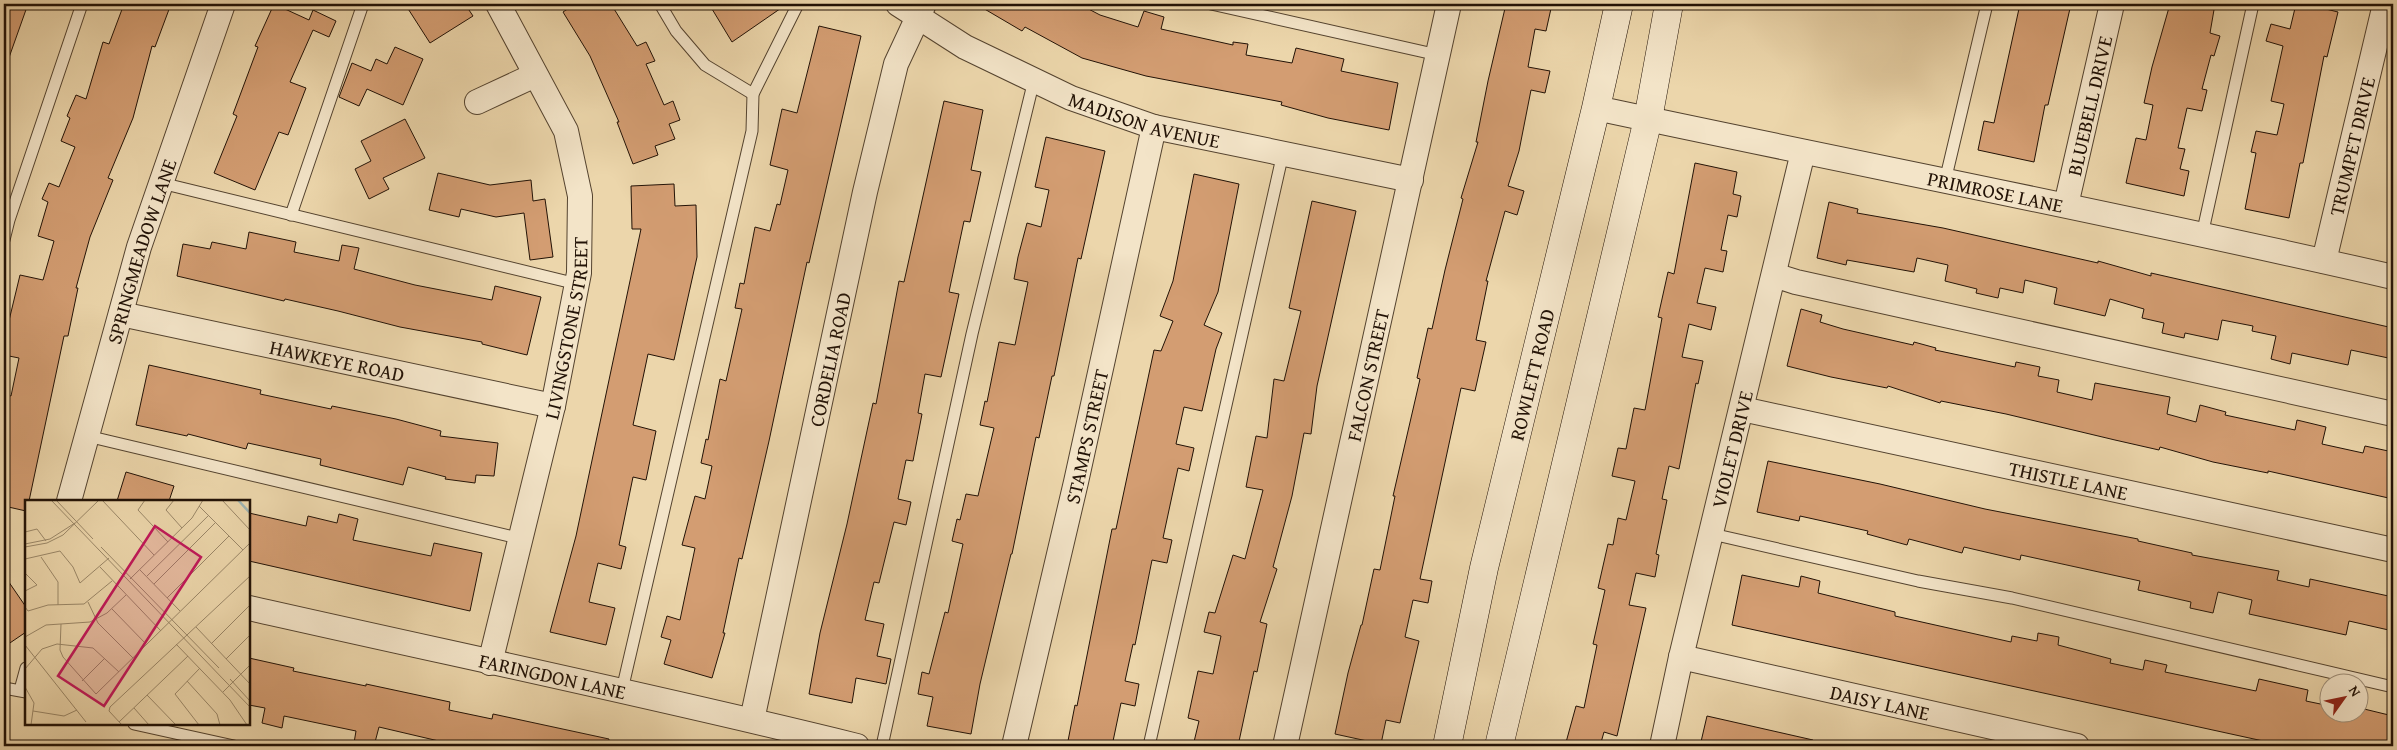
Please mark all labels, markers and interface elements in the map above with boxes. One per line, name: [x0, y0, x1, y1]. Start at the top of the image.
street label: BLUEBELL DRIVE: [2059, 33, 2119, 178]
street label: TRUMPET DRIVE: [2321, 74, 2382, 219]
street label: MADISON AVENUE: [1065, 84, 1223, 155]
street label: SPRINGMEADOW LANE: [99, 155, 183, 347]
street label: PRIMROSE LANE: [1925, 163, 2066, 219]
street label: LIVINGSTONE STREET: [536, 237, 594, 422]
street label: CORDELIA ROAD: [801, 289, 858, 429]
street label: FALCON STREET: [1338, 306, 1396, 444]
street label: ROWLETT ROAD: [1501, 306, 1561, 443]
street label: HAWKEYE ROAD: [267, 332, 407, 388]
street label: STAMPS STREET: [1057, 366, 1115, 507]
street label: VIOLET DRIVE: [1703, 387, 1759, 511]
street label: THISTLE LANE: [2006, 453, 2131, 507]
inset map: [25, 500, 250, 725]
street label: FARINGDON LANE: [476, 645, 629, 706]
north arrow: [2320, 672, 2370, 722]
street label: DAISY LANE: [1828, 676, 1933, 727]
text: N: [2344, 682, 2366, 701]

